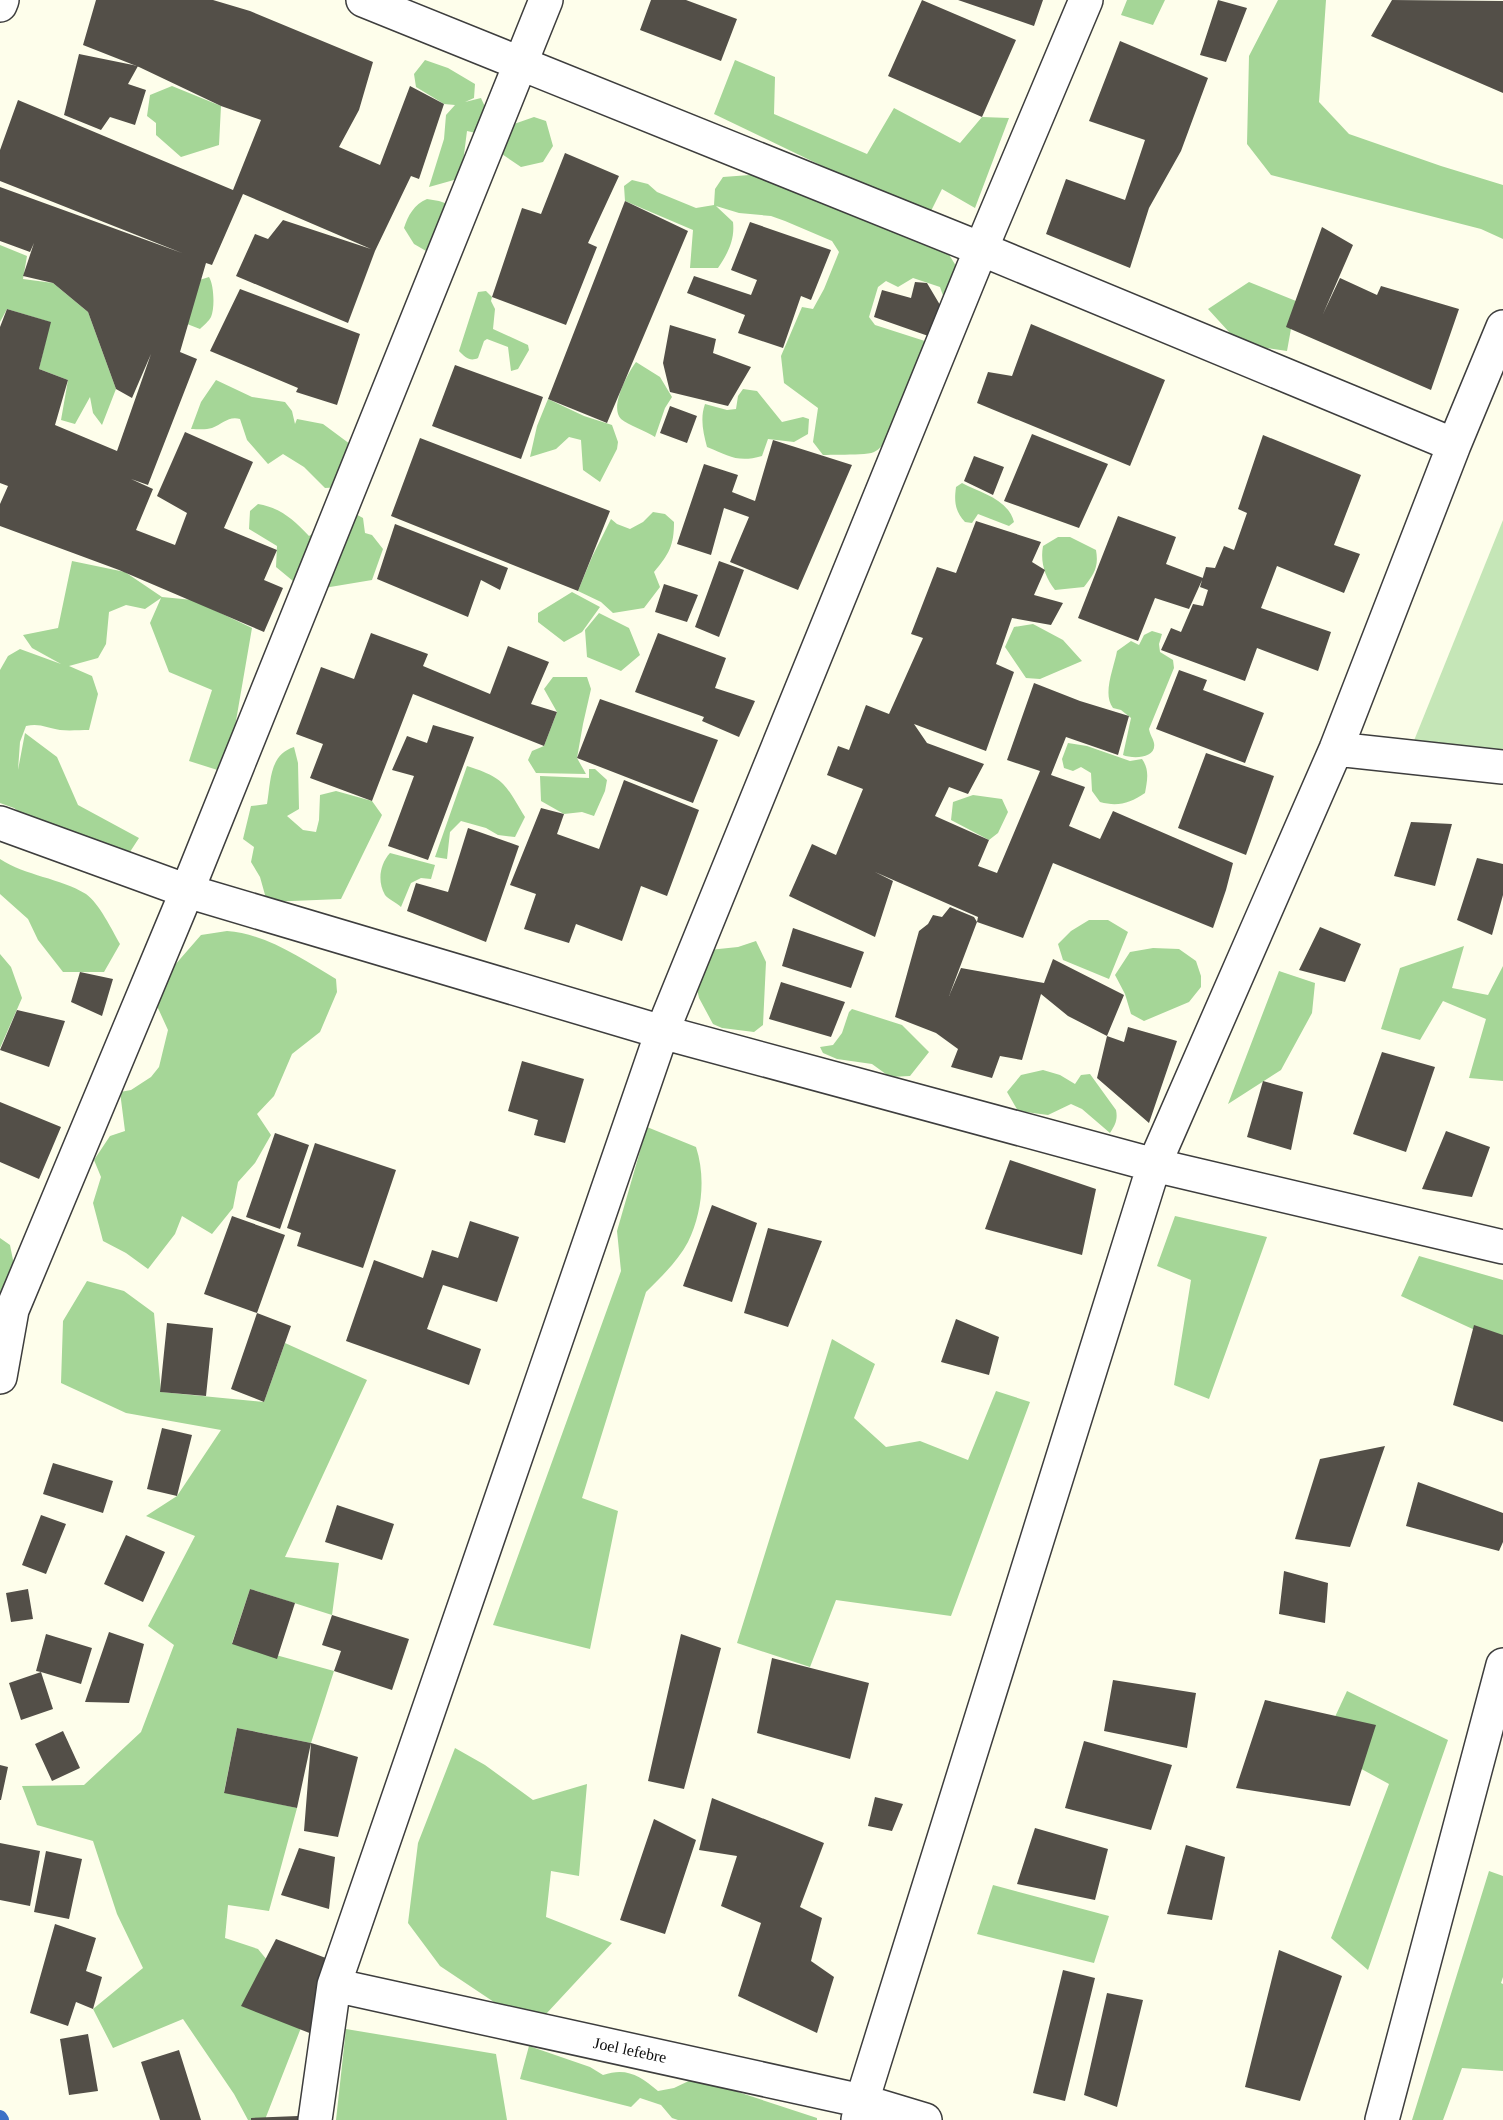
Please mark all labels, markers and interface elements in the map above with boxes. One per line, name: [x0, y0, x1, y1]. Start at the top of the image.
street label: Joel lefebre: [592, 2034, 668, 2066]

